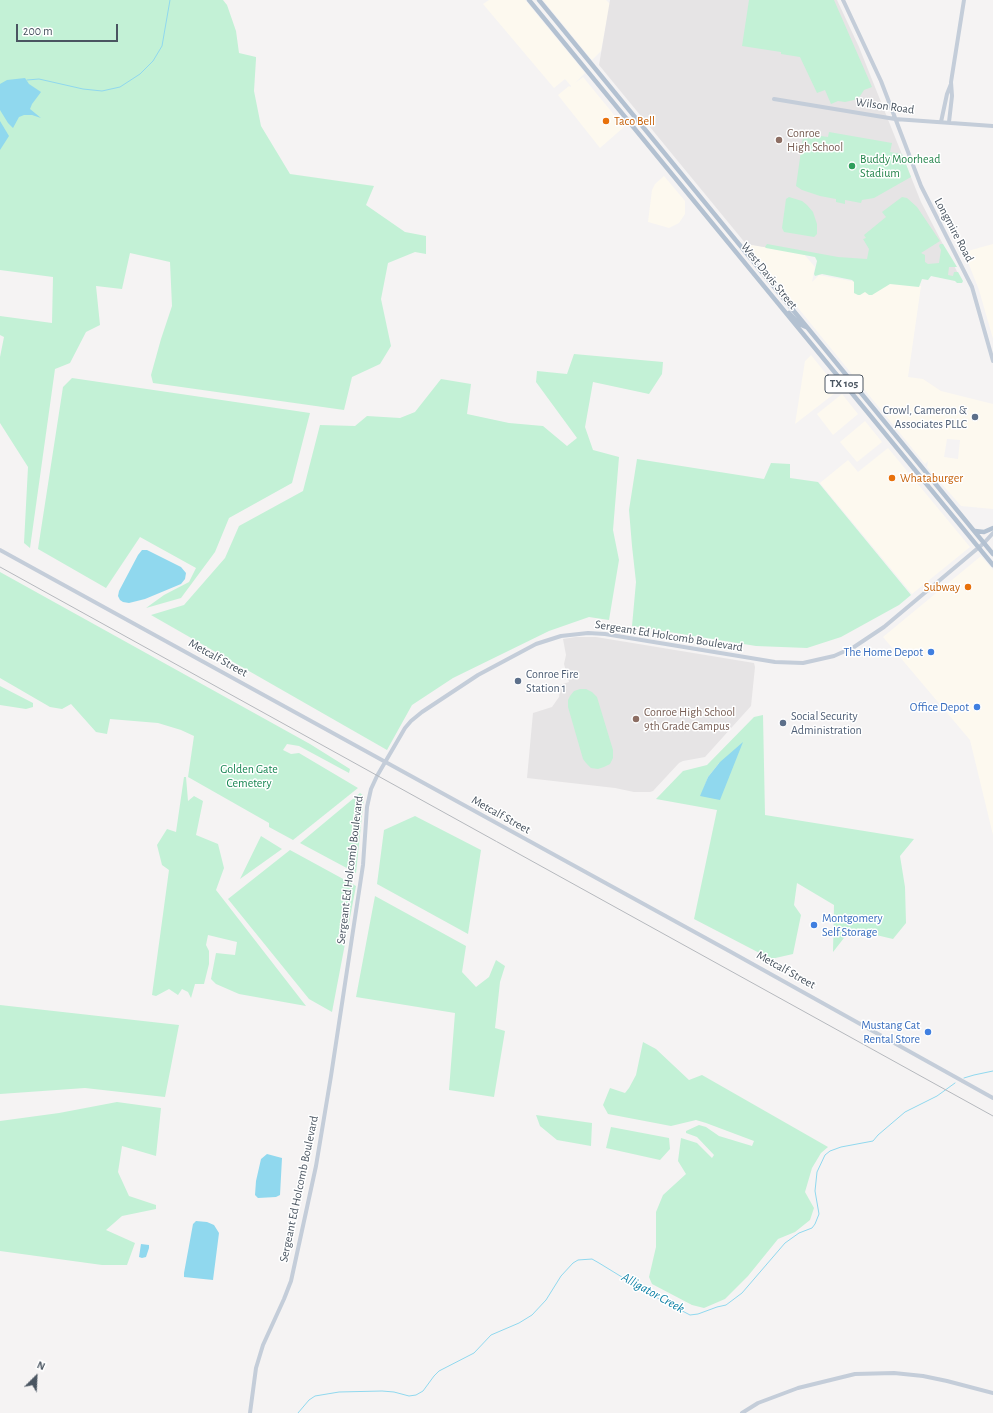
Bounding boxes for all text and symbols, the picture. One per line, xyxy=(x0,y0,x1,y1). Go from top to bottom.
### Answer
scale bar xyxy=(18,16,120,42)
text: 200 m xyxy=(23,25,53,37)
street label: Wilson Road xyxy=(855,95,915,117)
place label: Taco Bell xyxy=(614,114,655,128)
marker: Taco Bell xyxy=(601,116,611,126)
place label: Conroe High School xyxy=(787,126,843,154)
marker: Conroe High School xyxy=(774,135,784,145)
place label: Buddy Moorhead Stadium xyxy=(860,152,940,180)
marker: Buddy Moorhead Stadium xyxy=(847,161,857,171)
street label: Longmire Road xyxy=(931,196,977,264)
street label: West Davis Street xyxy=(738,240,800,312)
road number: TX 105 xyxy=(825,375,863,393)
place label: Crowl, Cameron & Associates PLLC xyxy=(883,403,967,431)
marker: Crowl, Cameron & Associates PLLC xyxy=(970,412,980,422)
place label: Whataburger xyxy=(900,471,963,485)
marker: Whataburger xyxy=(887,473,897,483)
place label: Subway xyxy=(924,580,960,594)
marker: Subway xyxy=(963,582,973,592)
street label: Sergeant Ed Holcomb Boulevard xyxy=(594,617,744,655)
street label: Metcalf Street xyxy=(186,636,250,680)
place label: The Home Depot xyxy=(844,645,923,659)
marker: The Home Depot xyxy=(926,647,936,657)
place label: Conroe Fire Station 1 xyxy=(526,667,579,695)
marker: Conroe Fire Station 1 xyxy=(513,676,523,686)
place label: Office Depot xyxy=(910,700,969,714)
marker: Office Depot xyxy=(972,702,982,712)
place label: Conroe High School 9th Grade Campus xyxy=(644,705,735,733)
place label: Social Security Administration xyxy=(791,709,862,737)
marker: Conroe High School 9th Grade Campus xyxy=(631,714,641,724)
marker: Social Security Administration xyxy=(778,718,788,728)
park label: Golden Gate Cemetery xyxy=(220,762,278,790)
street label: Metcalf Street xyxy=(469,793,533,837)
street label: Sergeant Ed Holcomb Boulevard xyxy=(334,795,366,945)
place label: Montgomery Self Storage xyxy=(822,911,883,939)
marker: Montgomery Self Storage xyxy=(809,920,819,930)
street label: Metcalf Street xyxy=(754,948,818,992)
place label: Mustang Cat Rental Store xyxy=(861,1018,920,1046)
marker: Mustang Cat Rental Store xyxy=(923,1027,933,1037)
street label: Sergeant Ed Holcomb Boulevard xyxy=(276,1114,322,1264)
water label: Alligator Creek xyxy=(619,1269,687,1317)
north arrow xyxy=(16,1357,56,1397)
text: N xyxy=(35,1359,47,1372)

